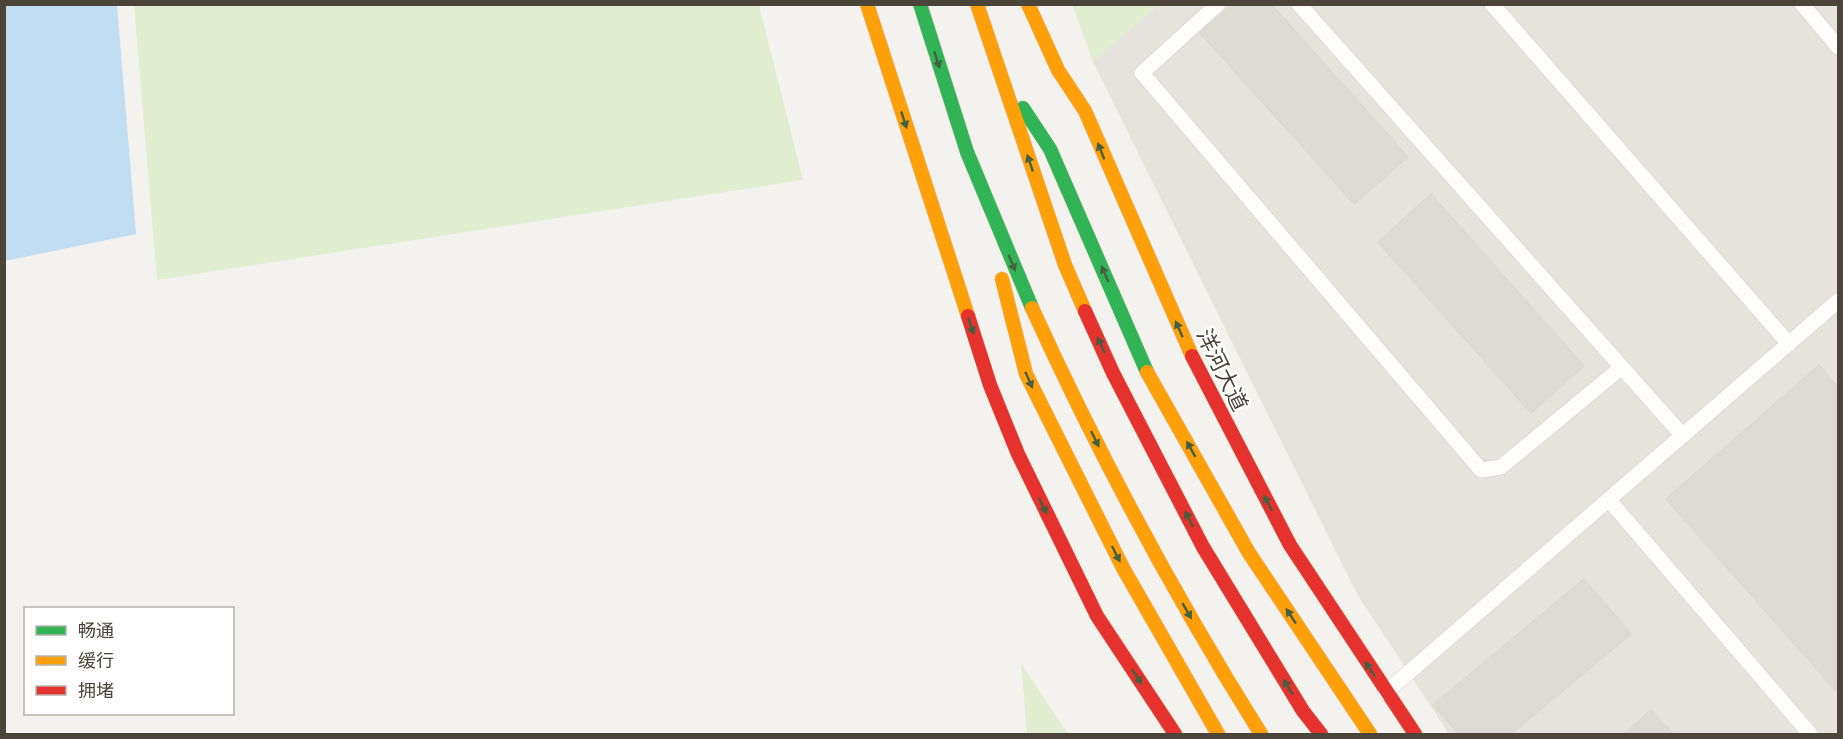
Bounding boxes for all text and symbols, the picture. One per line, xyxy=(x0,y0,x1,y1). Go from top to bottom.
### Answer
one-way arrow xyxy=(933,51,942,69)
one-way arrow xyxy=(900,111,909,129)
one-way arrow xyxy=(1096,142,1105,160)
one-way arrow xyxy=(1024,154,1034,172)
one-way arrow xyxy=(1007,254,1017,272)
one-way arrow xyxy=(1100,264,1110,282)
one-way arrow xyxy=(967,317,976,335)
one-way arrow xyxy=(1175,321,1184,338)
street label: 洋河大道 xyxy=(1191,325,1253,415)
one-way arrow xyxy=(1096,336,1105,353)
one-way arrow xyxy=(1025,371,1034,388)
one-way arrow xyxy=(1090,431,1099,448)
one-way arrow xyxy=(1186,440,1196,457)
one-way arrow xyxy=(1263,494,1273,511)
one-way arrow xyxy=(1039,498,1048,515)
one-way arrow xyxy=(1184,510,1194,527)
one-way arrow xyxy=(1112,546,1121,563)
one-way arrow xyxy=(1181,603,1192,619)
legend xyxy=(24,607,234,715)
one-way arrow xyxy=(1286,608,1297,624)
text: 畅通 xyxy=(78,620,114,642)
text: 缓行 xyxy=(78,650,114,672)
one-way arrow xyxy=(1365,661,1376,677)
one-way arrow xyxy=(1131,669,1142,685)
one-way arrow xyxy=(1282,679,1293,695)
text: 拥堵 xyxy=(78,680,114,702)

